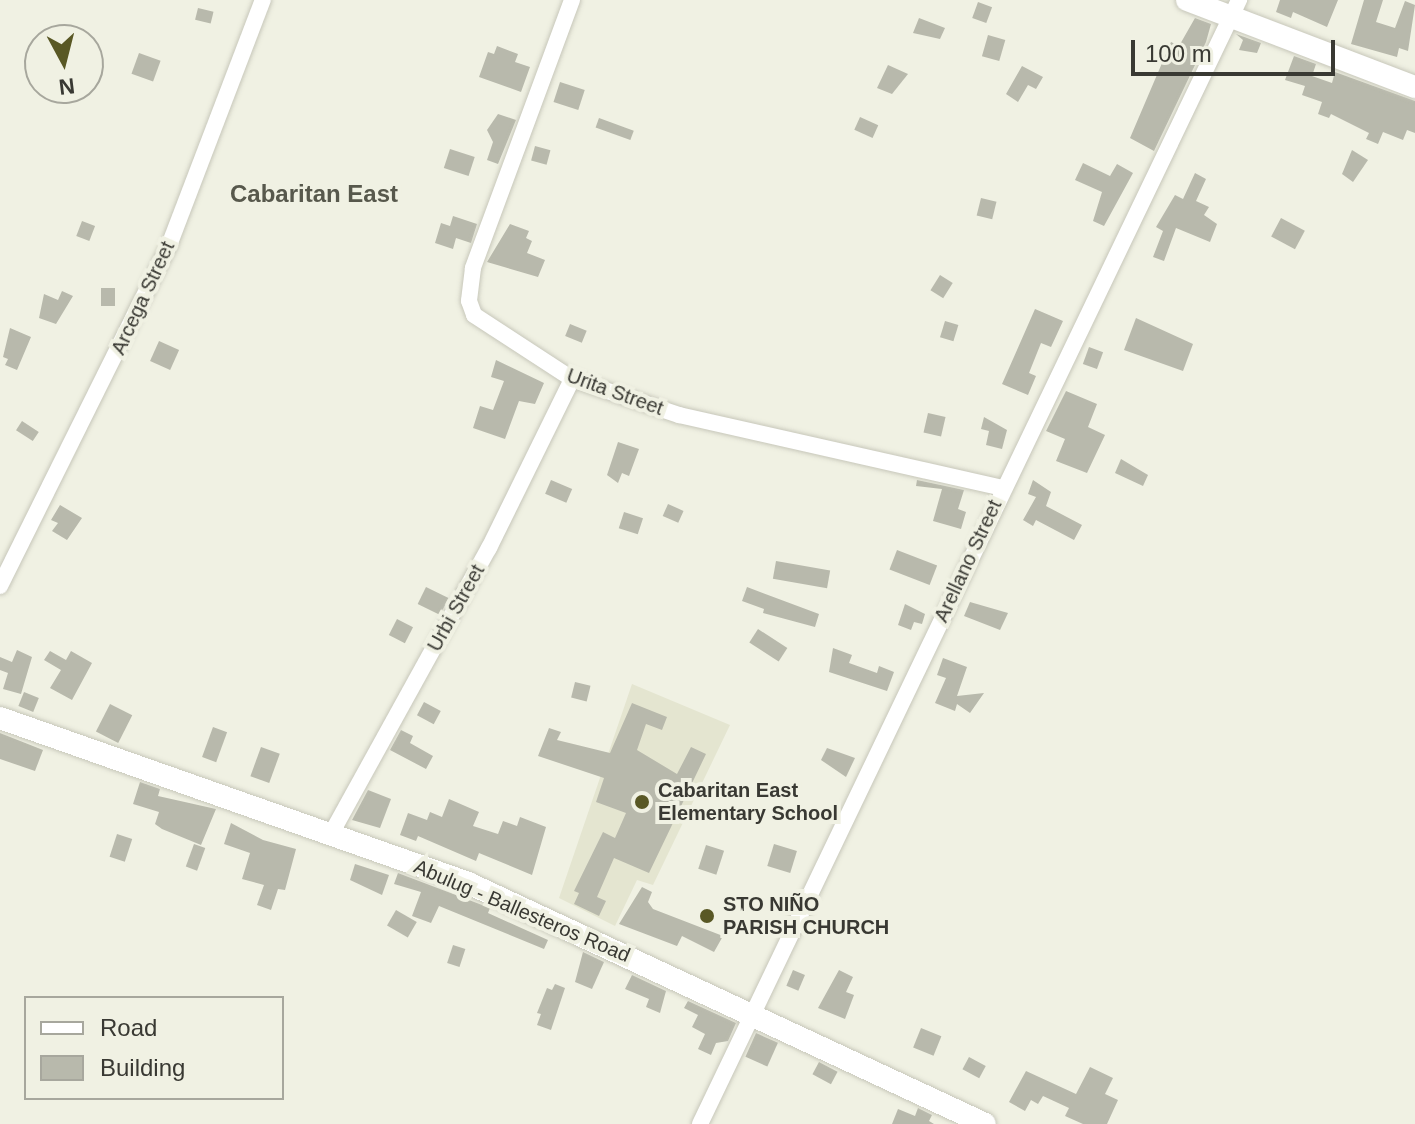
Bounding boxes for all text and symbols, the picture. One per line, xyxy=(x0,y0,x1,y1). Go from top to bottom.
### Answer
north arrow xyxy=(24,24,104,104)
scale bar xyxy=(1135,24,1339,74)
text: 100 m xyxy=(1145,40,1212,67)
text: N xyxy=(57,73,76,100)
district label: Cabaritan East xyxy=(230,180,398,208)
street label: Arcega Street xyxy=(106,238,180,358)
street label: Urita Street xyxy=(563,363,667,421)
street label: Arellano Street xyxy=(929,496,1007,626)
street label: Urbi Street xyxy=(422,560,490,656)
place label: Cabaritan East Elementary School xyxy=(658,778,838,825)
marker: Cabaritan East Elementary School xyxy=(633,793,651,811)
street label: Abulug - Ballesteros Road xyxy=(410,855,634,967)
place label: STO NIÑO PARISH CHURCH xyxy=(723,892,889,939)
marker: STO NIÑO PARISH CHURCH xyxy=(698,907,716,925)
legend xyxy=(24,996,284,1100)
text: Road xyxy=(100,1014,157,1041)
text: Building xyxy=(100,1054,185,1081)

